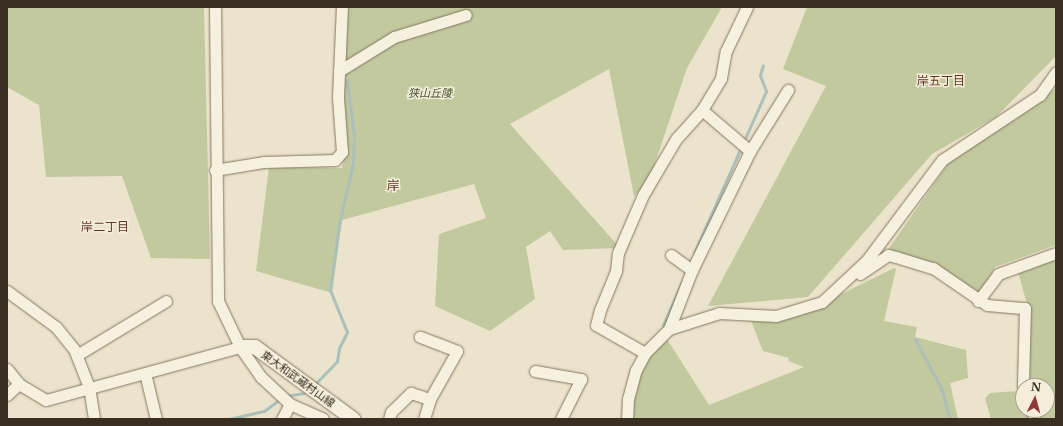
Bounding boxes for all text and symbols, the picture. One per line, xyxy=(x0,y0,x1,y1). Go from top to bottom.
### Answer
district label: 岸五丁目 xyxy=(917,74,965,88)
park label: 狭山丘陵 xyxy=(408,86,452,100)
district label: 岸 xyxy=(387,178,399,194)
district label: 岸二丁目 xyxy=(81,220,129,234)
street label: 東大和武蔵村山線 xyxy=(259,348,337,410)
north arrow xyxy=(1015,378,1055,418)
text: N xyxy=(1030,380,1042,395)

